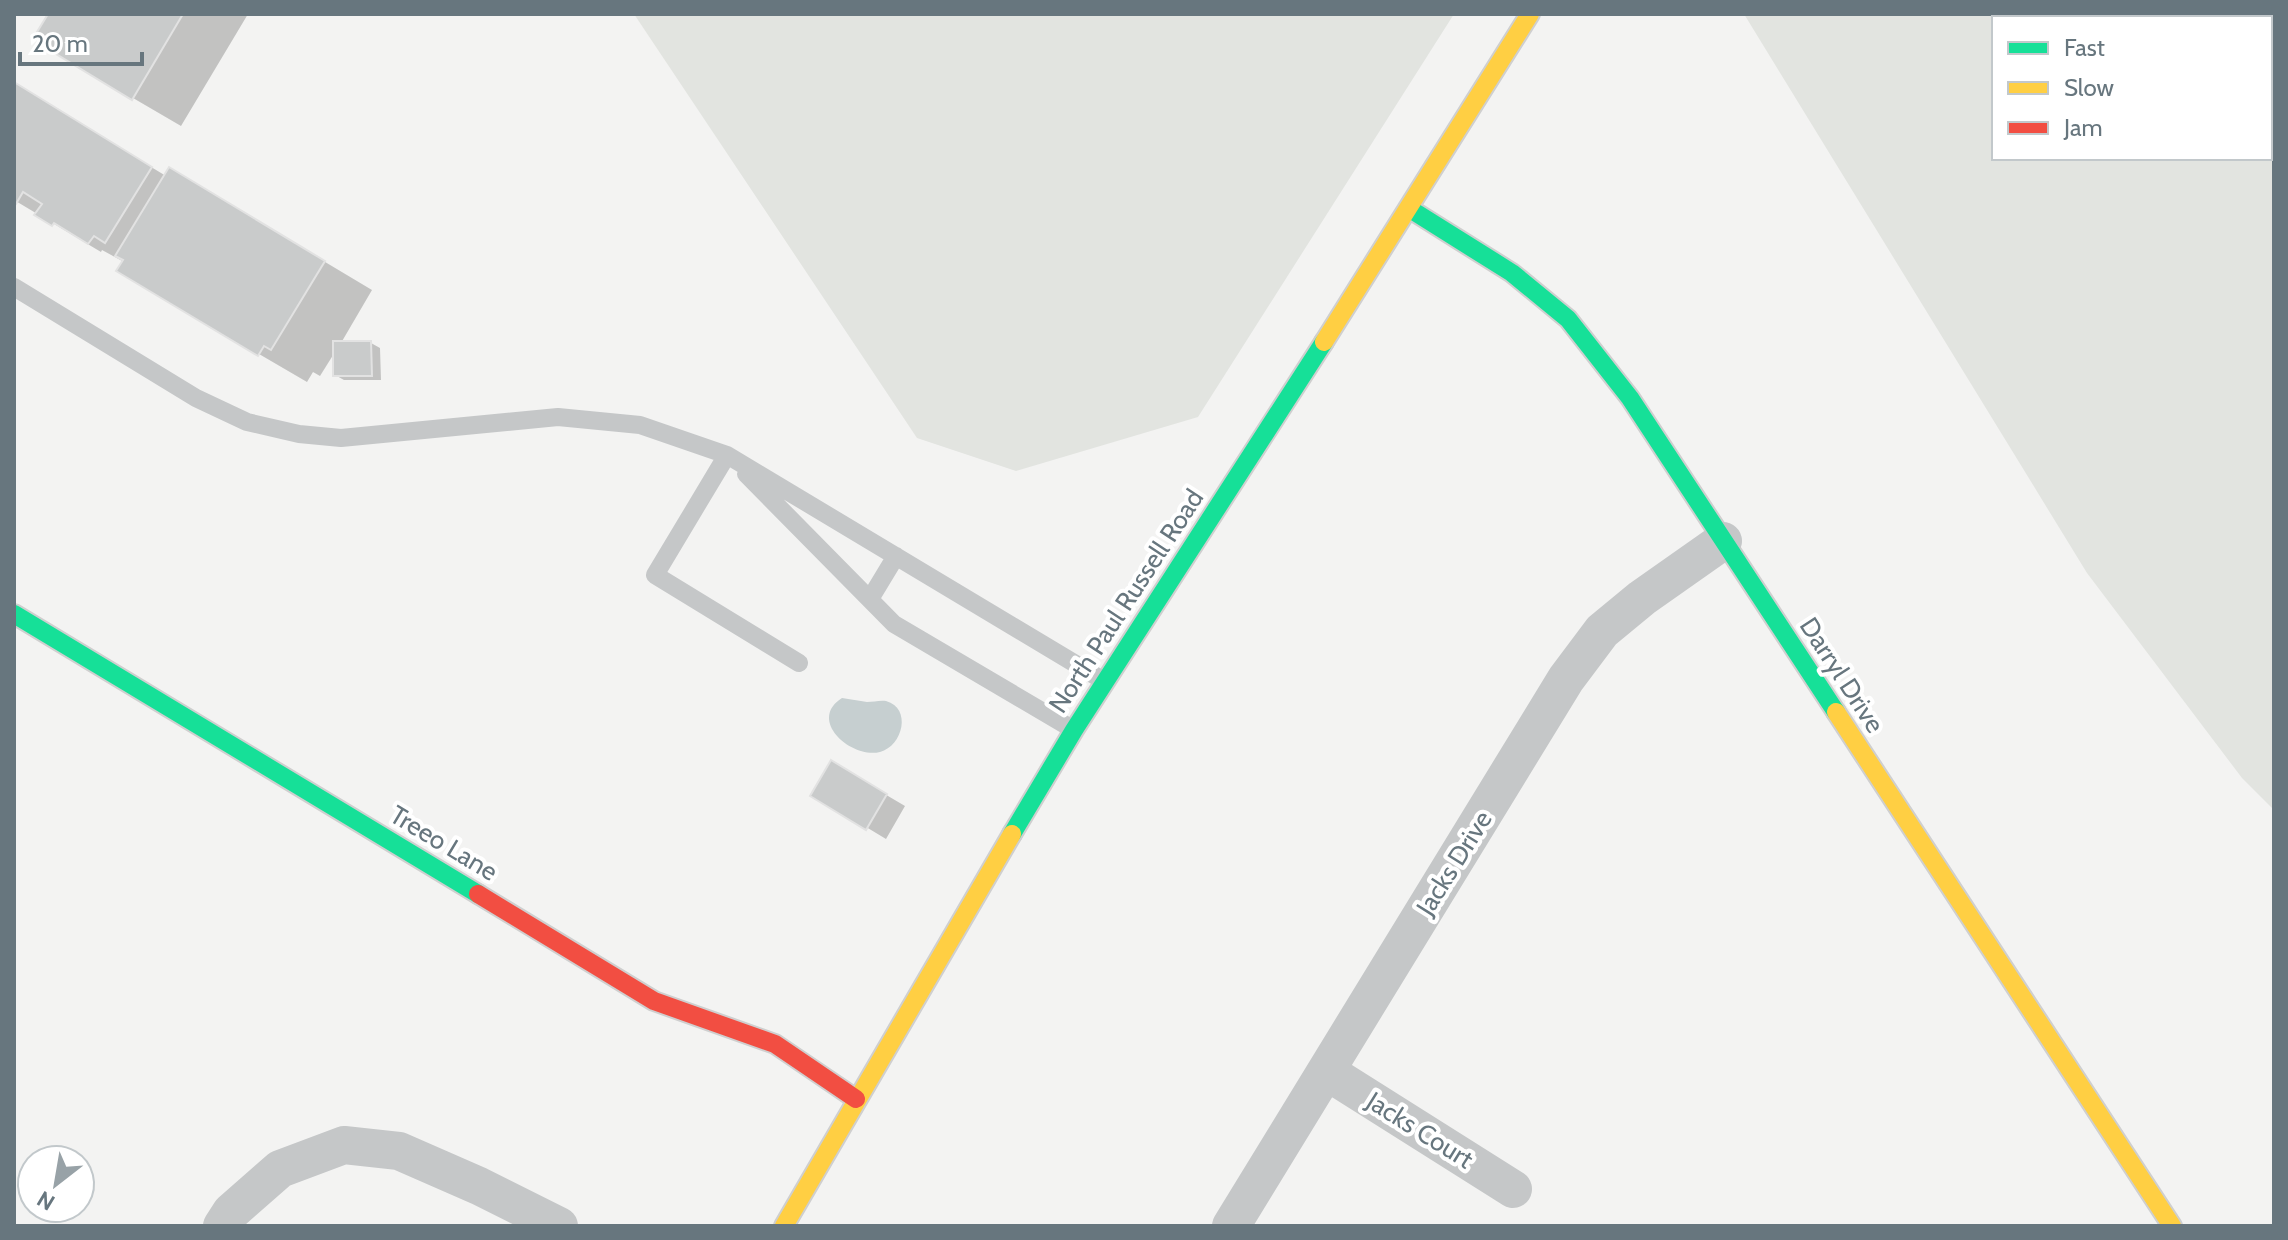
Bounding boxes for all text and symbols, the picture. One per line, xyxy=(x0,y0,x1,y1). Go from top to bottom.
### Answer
scale bar xyxy=(20,16,142,66)
legend xyxy=(1992,16,2272,160)
text: 20 m xyxy=(32,29,88,58)
text: Fast xyxy=(2064,33,2105,62)
text: Slow xyxy=(2064,73,2114,102)
text: Jam xyxy=(2063,113,2102,142)
street label: North Paul Russell Road xyxy=(1042,483,1210,719)
street label: Darryl Drive xyxy=(1793,611,1891,739)
street label: Treeo Lane xyxy=(385,798,503,888)
street label: Jacks Drive xyxy=(1409,805,1499,922)
street label: Jacks Court xyxy=(1360,1084,1479,1175)
north arrow xyxy=(16,1144,96,1224)
text: N xyxy=(32,1185,60,1216)

